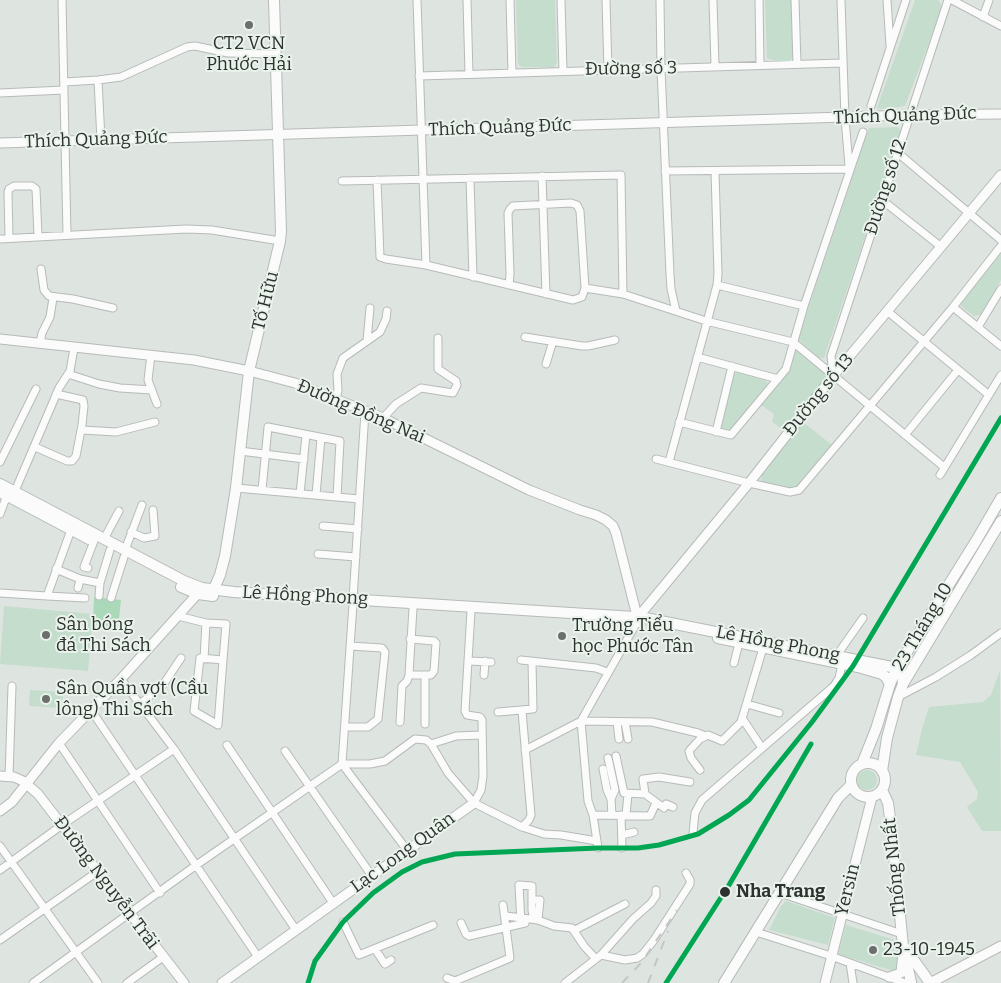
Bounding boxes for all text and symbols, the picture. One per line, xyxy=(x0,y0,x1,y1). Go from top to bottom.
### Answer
marker: CT2 VCN Phước Hải xyxy=(243,19,255,31)
place label: CT2 VCN Phước Hải xyxy=(206,33,292,76)
street label: Đường số 3 xyxy=(585,57,677,81)
street label: Thích Quảng Đức xyxy=(833,103,977,129)
street label: Thích Quảng Đức xyxy=(428,115,572,141)
street label: Thích Quảng Đức xyxy=(24,127,168,153)
street label: Đường số 12 xyxy=(860,136,912,238)
street label: Tố Hữu xyxy=(248,269,284,333)
street label: Đường số 13 xyxy=(779,349,859,441)
street label: Đường Đồng Nai xyxy=(294,375,428,449)
street label: 23 Tháng 10 xyxy=(888,579,958,675)
street label: Lê Hồng Phong xyxy=(241,582,369,610)
place label: Sân bóng đá Thi Sách xyxy=(56,614,151,656)
place label: Trường Tiểu học Phước Tân xyxy=(572,615,693,658)
street label: Lê Hồng Phong xyxy=(714,621,842,667)
marker: Sân bóng đá Thi Sách xyxy=(40,629,52,641)
marker: Trường Tiểu học Phước Tân xyxy=(556,630,568,642)
place label: Sân Quần vợt (Cầu lông) Thi Sách xyxy=(56,678,208,721)
marker: Sân Quần vợt (Cầu lông) Thi Sách xyxy=(40,693,52,705)
street label: Lạc Long Quân xyxy=(347,808,459,898)
street label: Đường Nguyễn Trãi xyxy=(49,812,163,954)
street label: Thống Nhất xyxy=(879,817,911,917)
street label: Yersin xyxy=(831,862,865,918)
place label: Nha Trang xyxy=(736,881,825,903)
marker: Nha Trang xyxy=(718,885,732,899)
place label: 23-10-1945 xyxy=(883,939,975,961)
marker: 23-10-1945 xyxy=(867,944,879,956)

